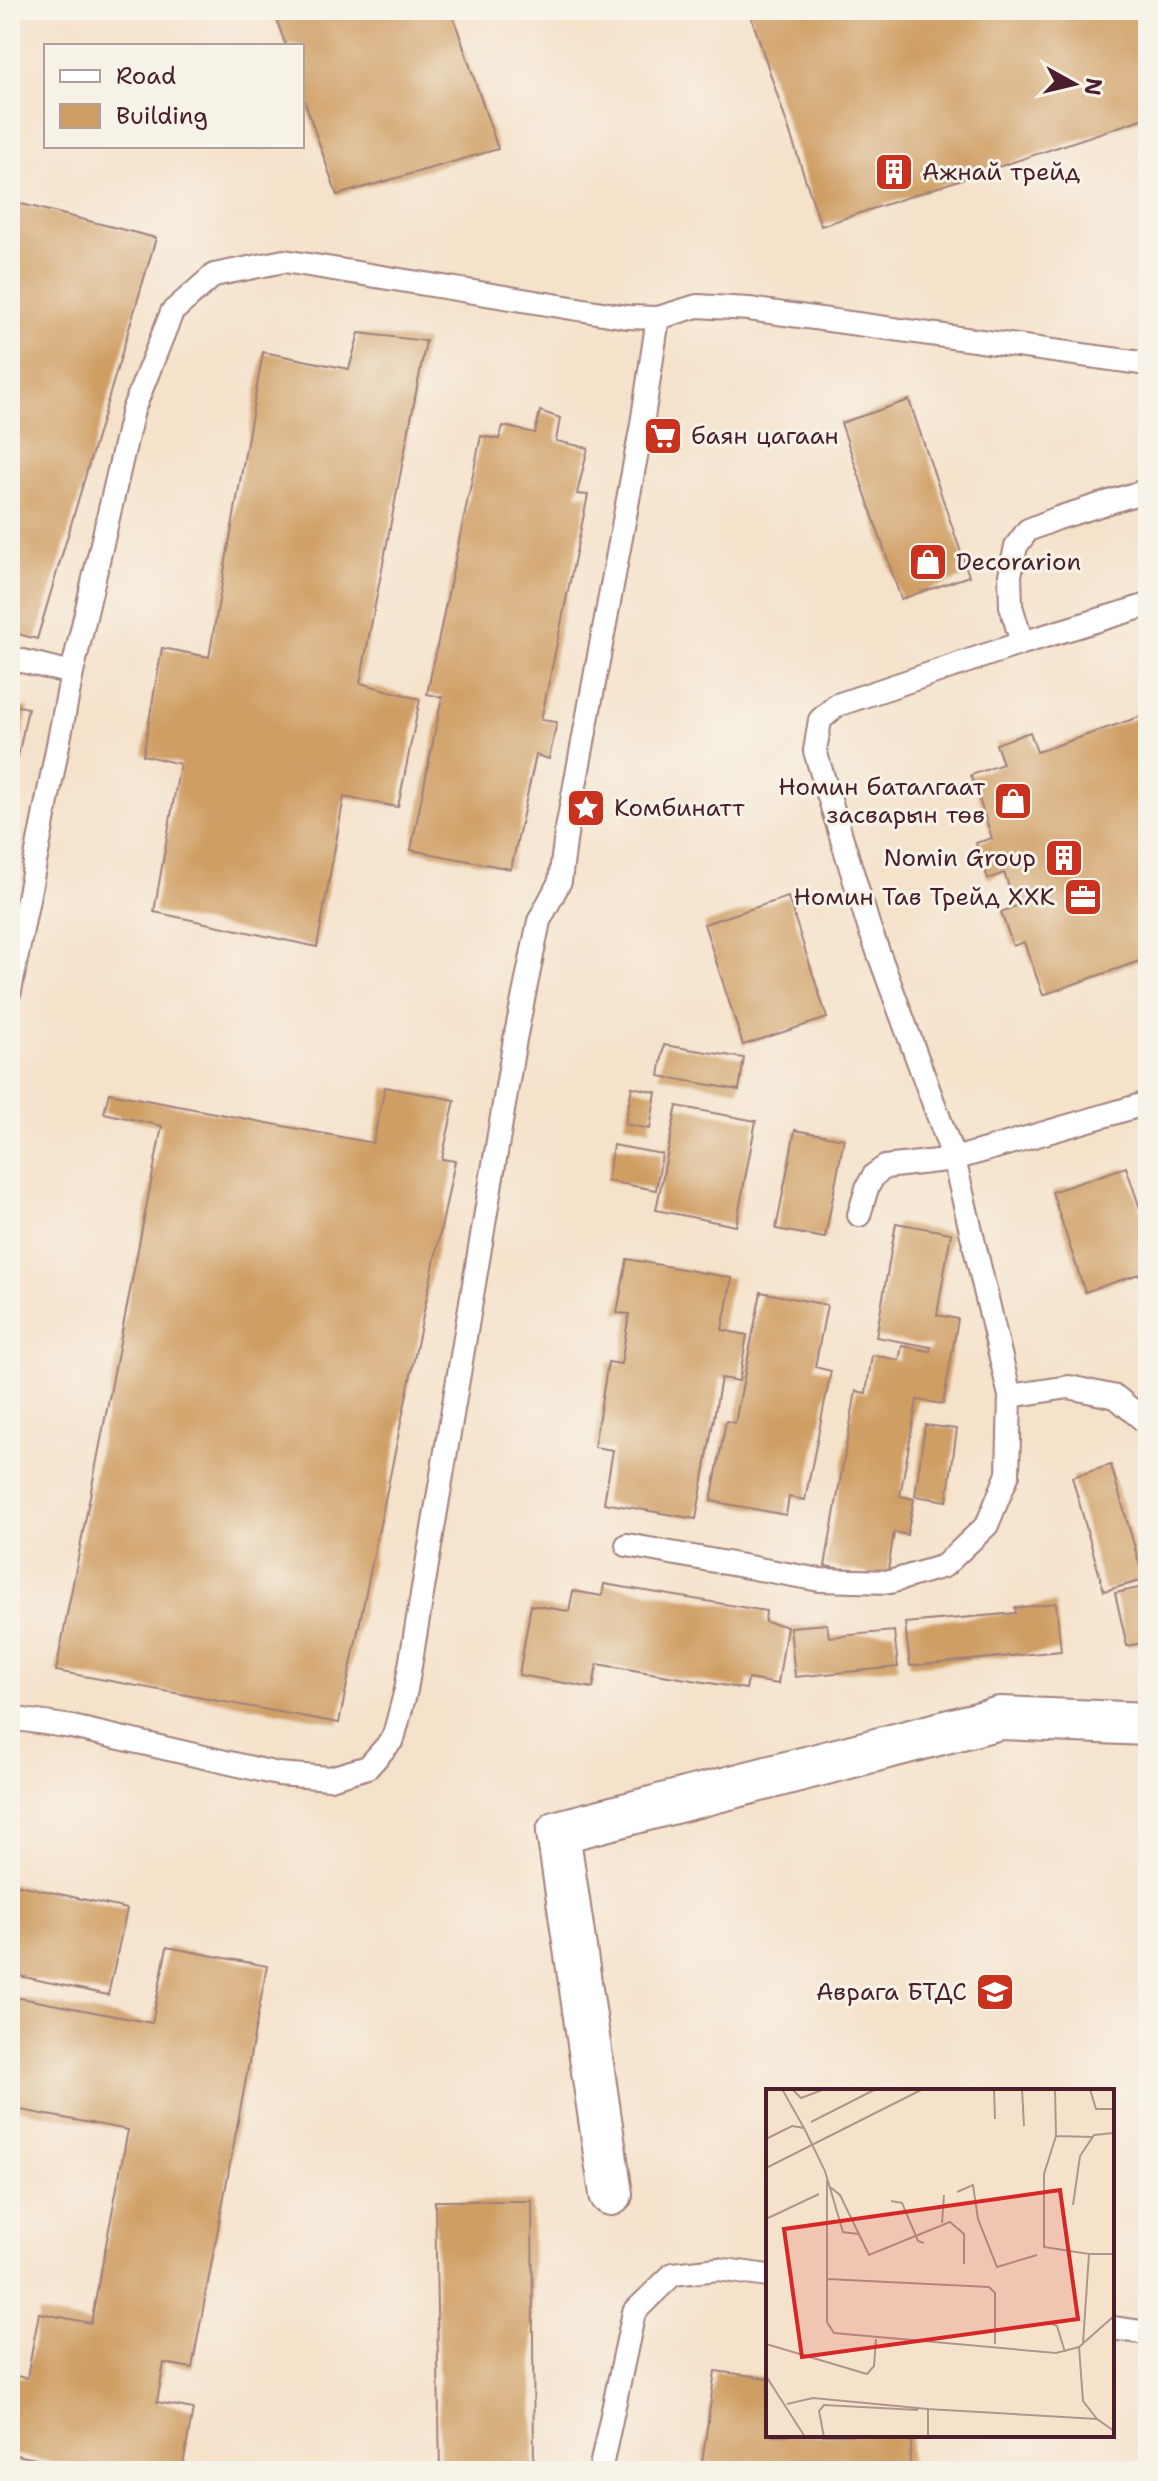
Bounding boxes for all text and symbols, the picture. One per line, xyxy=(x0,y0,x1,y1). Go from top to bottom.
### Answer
legend xyxy=(44,44,304,148)
north arrow xyxy=(1034,44,1114,124)
text: Road xyxy=(116,60,176,92)
text: N xyxy=(1078,76,1109,97)
text: Building xyxy=(116,100,208,132)
building icon: Ажнай трейд xyxy=(873,151,915,193)
place label: Ажнай трейд xyxy=(922,156,1080,188)
supermarket icon: баян цагаан xyxy=(642,415,684,457)
place label: баян цагаан xyxy=(691,420,839,452)
shop icon: Decorarion xyxy=(907,541,949,583)
place label: Decorarion xyxy=(956,546,1081,578)
place label: Номин баталгаат засварын төв xyxy=(778,771,986,831)
shop icon: Номин баталгаат засварын төв xyxy=(992,780,1034,822)
place icon: Комбинатт xyxy=(565,787,607,829)
place label: Комбинатт xyxy=(614,792,745,824)
building icon: Nomin Group xyxy=(1043,837,1085,879)
place label: Nomin Group xyxy=(884,842,1036,874)
office icon: Номин Тав Трейд ХХК xyxy=(1062,876,1104,918)
place label: Номин Тав Трейд ХХК xyxy=(793,881,1055,913)
school or university icon: Аврага БТДС xyxy=(974,1971,1016,2013)
place label: Аврага БТДС xyxy=(816,1976,967,2008)
inset map xyxy=(766,2089,1114,2437)

